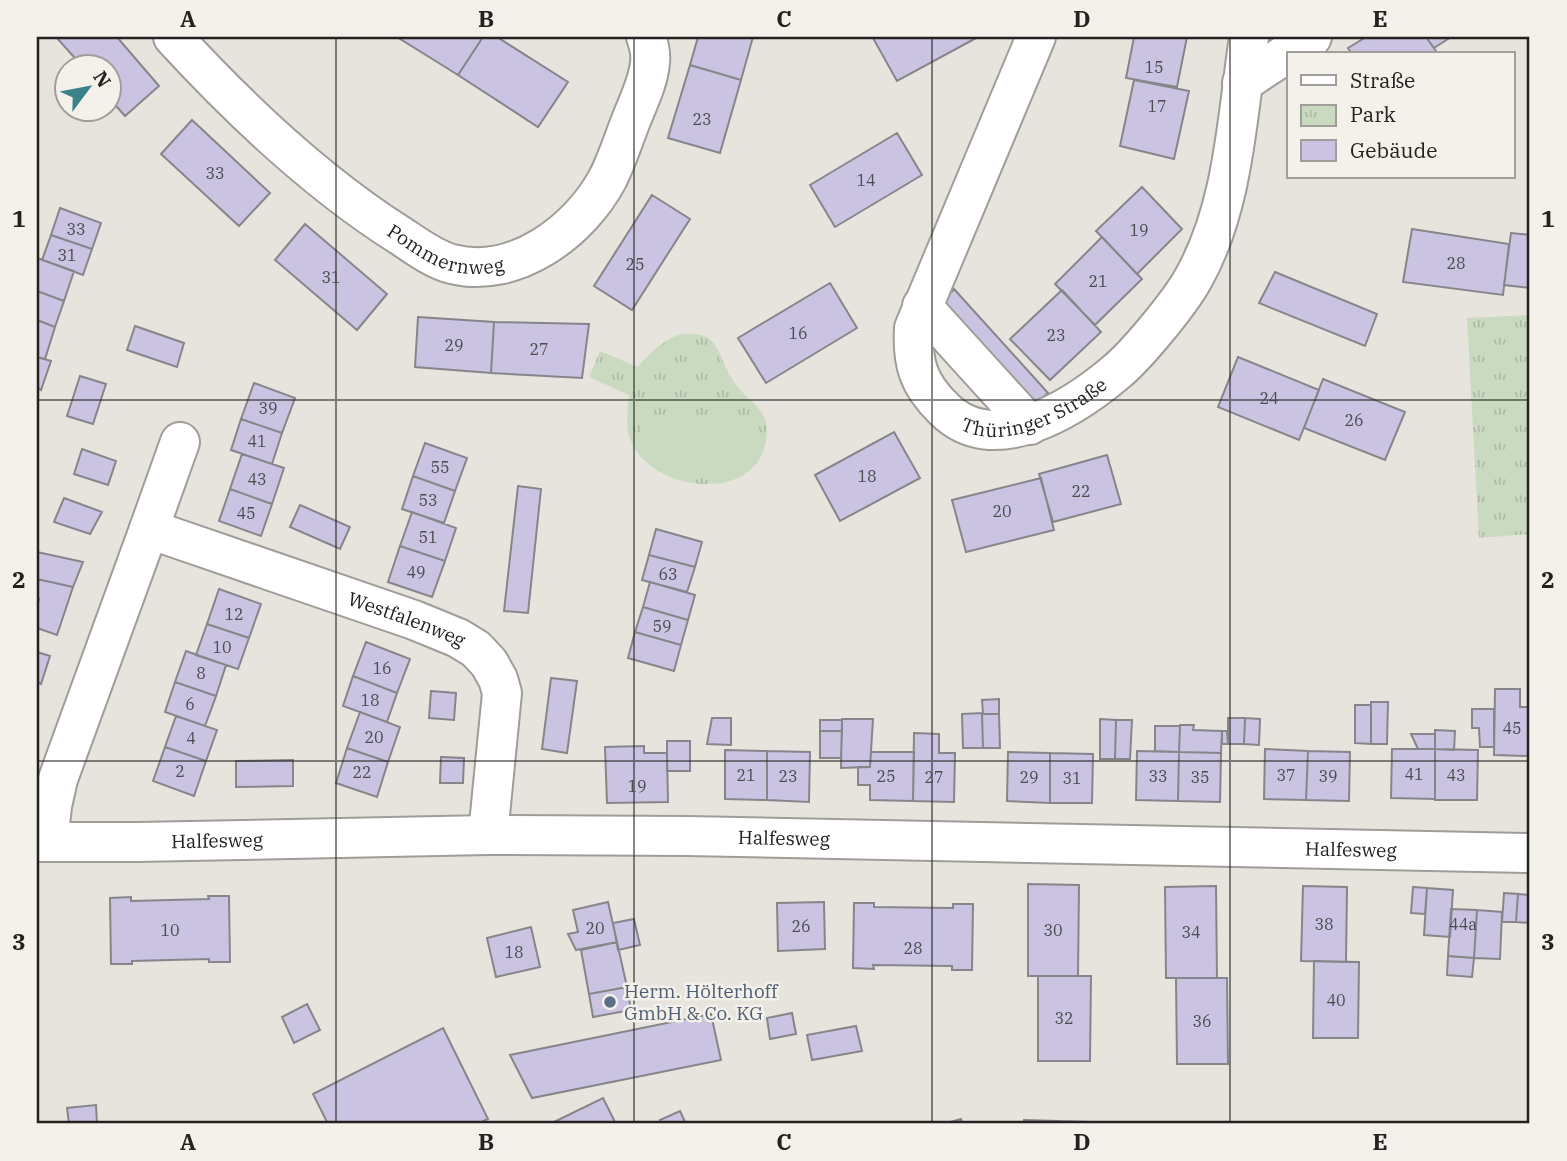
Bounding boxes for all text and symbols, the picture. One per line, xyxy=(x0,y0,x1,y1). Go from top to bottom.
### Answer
text: A xyxy=(180,3,196,33)
text: B xyxy=(478,3,494,33)
text: C xyxy=(776,3,792,33)
text: D xyxy=(1073,3,1091,33)
text: E xyxy=(1372,3,1388,33)
north arrow xyxy=(52,52,122,122)
legend xyxy=(1287,52,1514,178)
house number: 15 xyxy=(1144,57,1164,77)
text: N xyxy=(88,66,117,92)
text: Straße xyxy=(1350,66,1415,94)
house number: 17 xyxy=(1147,96,1167,116)
text: Park xyxy=(1350,100,1397,128)
house number: 23 xyxy=(692,109,712,129)
text: Gebäude xyxy=(1350,136,1438,164)
house number: 33 xyxy=(205,163,225,183)
house number: 14 xyxy=(856,170,876,190)
text: 1 xyxy=(12,203,26,233)
text: 1 xyxy=(1541,203,1555,233)
house number: 33 xyxy=(66,219,86,239)
street label: Pommernweg xyxy=(383,219,507,279)
house number: 19 xyxy=(1129,220,1149,240)
house number: 31 xyxy=(57,245,77,265)
house number: 28 xyxy=(1446,253,1466,273)
house number: 25 xyxy=(625,254,645,274)
house number: 31 xyxy=(321,267,341,287)
house number: 21 xyxy=(1088,271,1108,291)
house number: 16 xyxy=(788,323,808,343)
house number: 23 xyxy=(1046,325,1066,345)
house number: 29 xyxy=(444,335,464,355)
house number: 27 xyxy=(529,339,549,359)
street label: Thüringer Straße xyxy=(958,372,1111,442)
house number: 24 xyxy=(1259,388,1279,408)
house number: 39 xyxy=(258,398,278,418)
house number: 26 xyxy=(1344,410,1364,430)
house number: 41 xyxy=(247,431,267,451)
house number: 55 xyxy=(430,457,450,477)
house number: 18 xyxy=(857,466,877,486)
house number: 43 xyxy=(247,469,267,489)
house number: 22 xyxy=(1071,481,1091,501)
house number: 53 xyxy=(418,490,438,510)
house number: 20 xyxy=(992,501,1012,521)
house number: 45 xyxy=(236,503,256,523)
house number: 51 xyxy=(418,527,438,547)
house number: 49 xyxy=(406,562,426,582)
text: 2 xyxy=(12,564,26,594)
house number: 63 xyxy=(658,564,678,584)
text: 2 xyxy=(1541,564,1555,594)
street label: Westfalenweg xyxy=(345,586,471,652)
house number: 12 xyxy=(224,604,244,624)
house number: 59 xyxy=(652,616,672,636)
house number: 10 xyxy=(212,637,232,657)
house number: 16 xyxy=(372,658,392,678)
house number: 8 xyxy=(196,663,206,683)
house number: 18 xyxy=(360,690,380,710)
house number: 6 xyxy=(185,694,195,714)
house number: 45 xyxy=(1502,718,1522,738)
house number: 20 xyxy=(364,727,384,747)
house number: 4 xyxy=(186,728,196,748)
house number: 2 xyxy=(175,761,185,781)
house number: 22 xyxy=(352,762,372,782)
house number: 41 xyxy=(1404,764,1424,784)
house number: 21 xyxy=(736,765,756,785)
house number: 37 xyxy=(1276,765,1296,785)
house number: 43 xyxy=(1446,765,1466,785)
house number: 23 xyxy=(778,766,798,786)
house number: 25 xyxy=(876,766,896,786)
house number: 33 xyxy=(1148,766,1168,786)
house number: 39 xyxy=(1318,766,1338,786)
house number: 27 xyxy=(924,767,944,787)
house number: 29 xyxy=(1019,767,1039,787)
house number: 35 xyxy=(1190,767,1210,787)
house number: 31 xyxy=(1062,768,1082,788)
house number: 19 xyxy=(627,776,647,796)
street label: Halfesweg xyxy=(738,825,831,851)
street label: Halfesweg xyxy=(171,827,264,853)
street label: Halfesweg xyxy=(1305,836,1398,862)
house number: 38 xyxy=(1314,914,1334,934)
house number: 44a xyxy=(1449,914,1477,934)
house number: 26 xyxy=(791,916,811,936)
house number: 20 xyxy=(585,918,605,938)
house number: 10 xyxy=(160,920,180,940)
house number: 30 xyxy=(1043,920,1063,940)
house number: 34 xyxy=(1181,922,1201,942)
text: 3 xyxy=(12,926,26,956)
text: 3 xyxy=(1541,926,1555,956)
house number: 28 xyxy=(903,938,923,958)
house number: 18 xyxy=(504,942,524,962)
place label: Herm. Hölterhoff GmbH & Co. KG xyxy=(624,979,779,1025)
house number: 40 xyxy=(1326,990,1346,1010)
marker: Herm. Hölterhoff GmbH & Co. KG xyxy=(602,994,618,1010)
house number: 32 xyxy=(1054,1008,1074,1028)
house number: 36 xyxy=(1192,1011,1212,1031)
text: A xyxy=(180,1126,196,1156)
text: B xyxy=(478,1126,494,1156)
text: C xyxy=(776,1126,792,1156)
text: D xyxy=(1073,1126,1091,1156)
text: E xyxy=(1372,1126,1388,1156)

